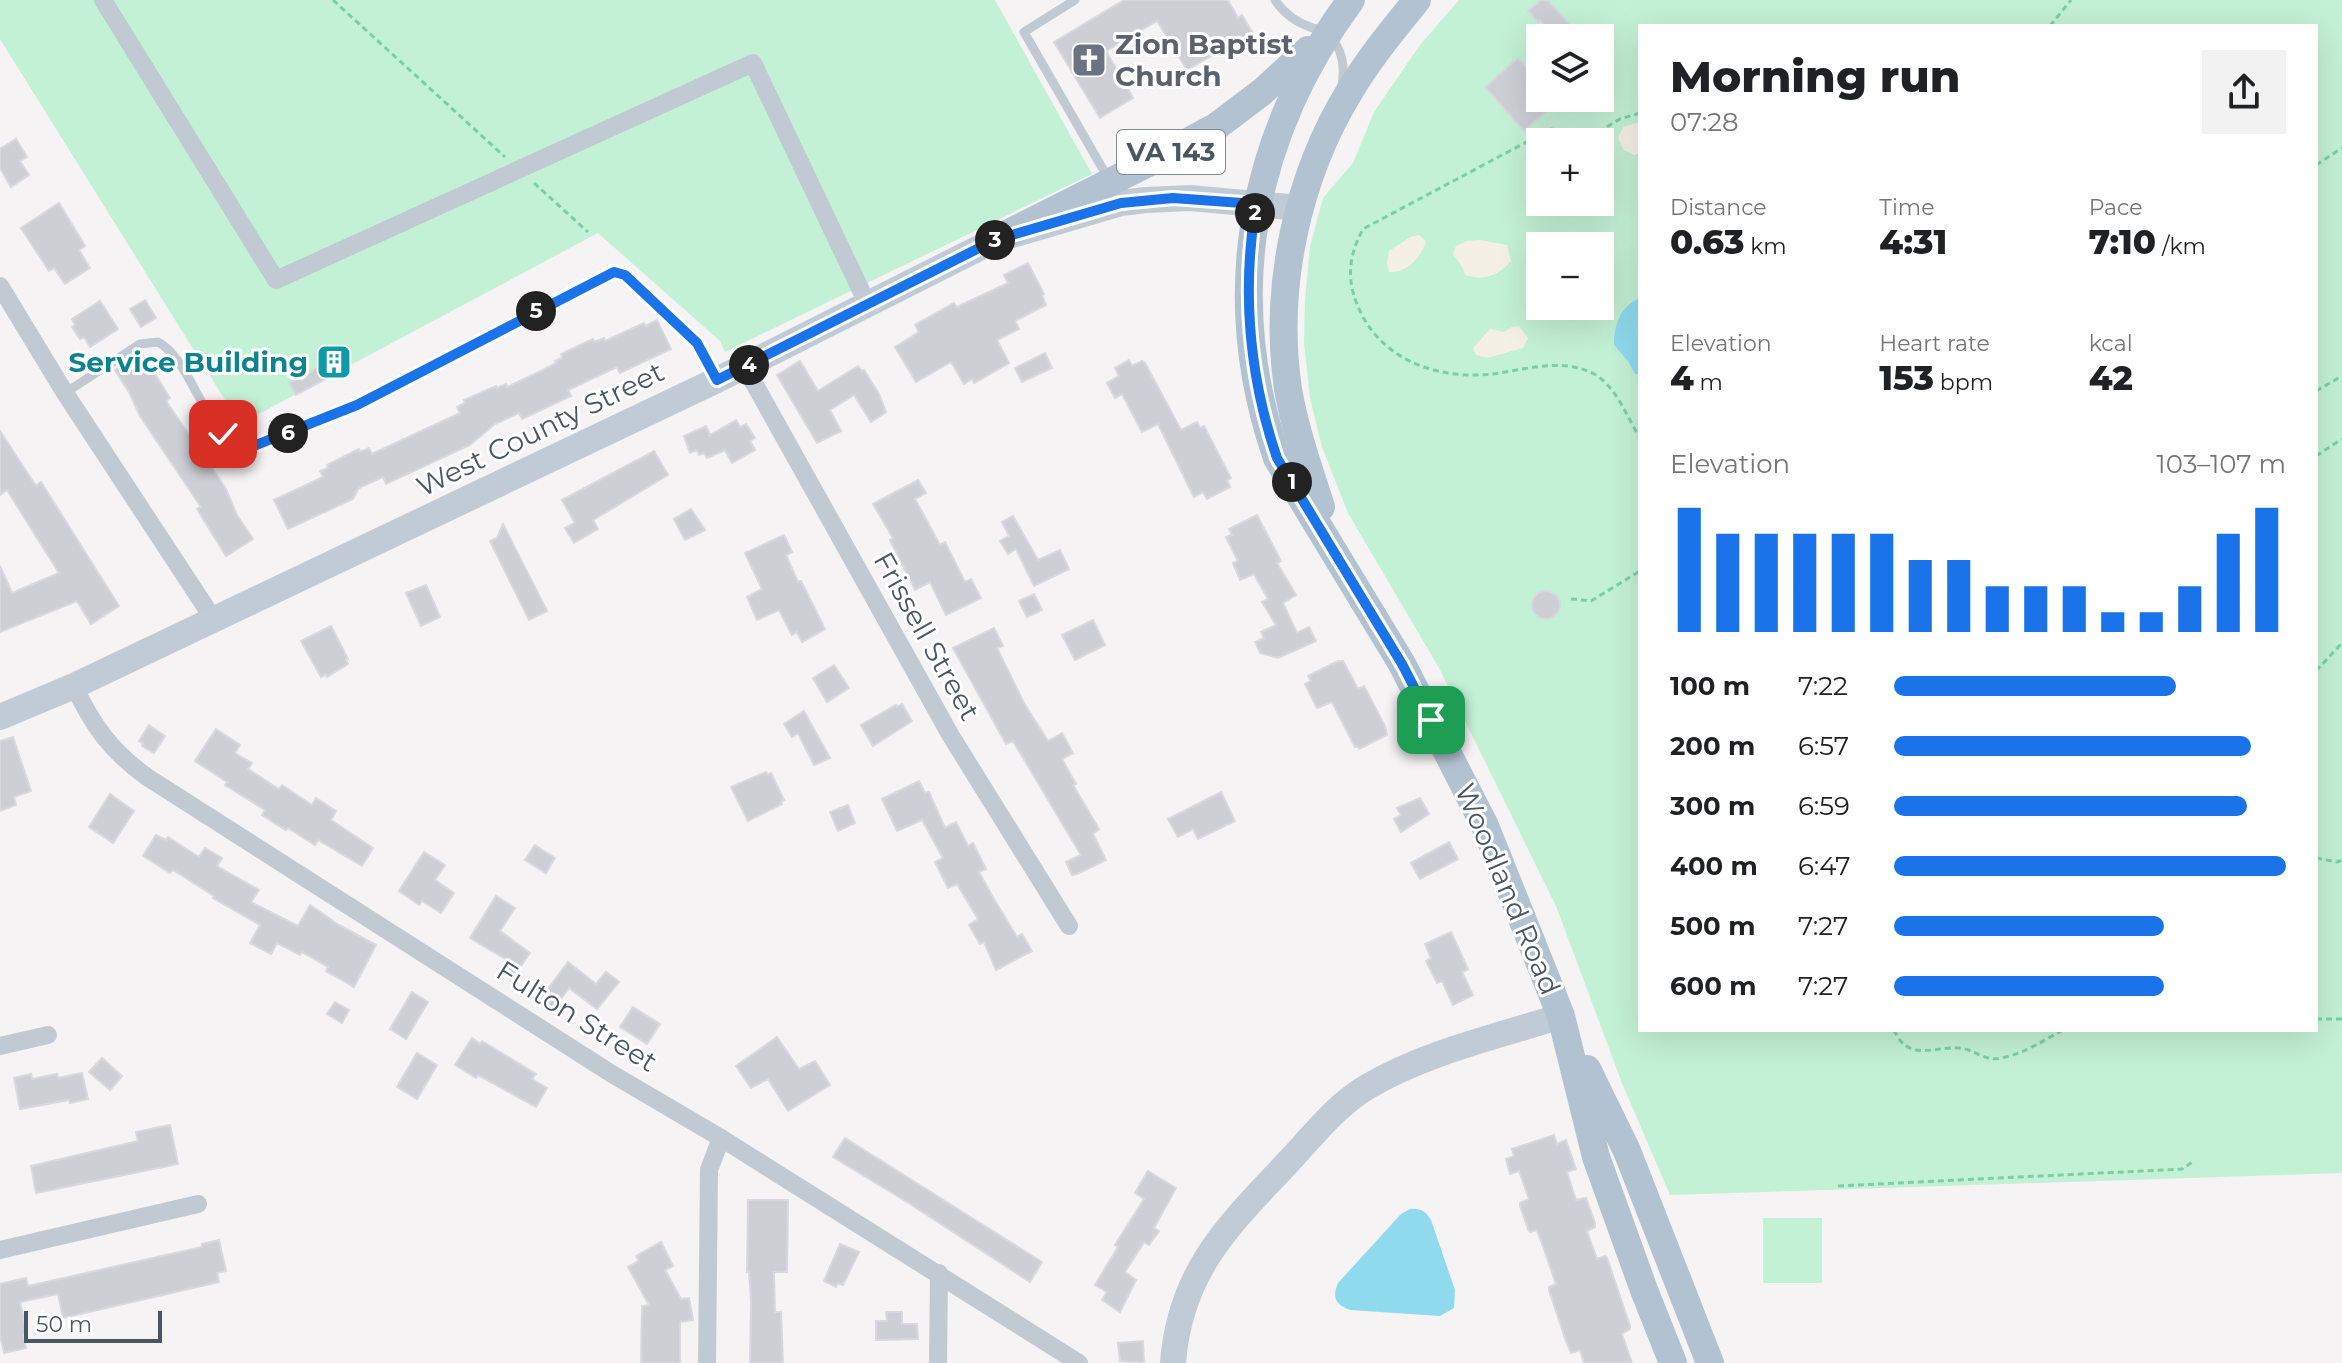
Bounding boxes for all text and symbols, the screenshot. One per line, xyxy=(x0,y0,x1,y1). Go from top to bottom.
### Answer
map controls xyxy=(1526,24,1614,320)
button: layers xyxy=(1526,24,1614,112)
place label: Zion Baptist Church xyxy=(1115,27,1294,93)
church icon: Zion Baptist Church xyxy=(1070,41,1108,79)
text: Morning run xyxy=(1670,49,1960,103)
button: share xyxy=(2202,50,2286,134)
text: 07:28 xyxy=(1670,106,1739,138)
button: + xyxy=(1526,128,1614,216)
road number: VA 143 xyxy=(1117,130,1225,174)
pin: 2 xyxy=(1235,193,1275,233)
text: Distance xyxy=(1670,194,1767,221)
text: Time xyxy=(1879,194,1935,221)
text: Pace xyxy=(2089,194,2143,221)
text: 2 xyxy=(1249,199,1261,226)
pin: 3 xyxy=(975,220,1015,260)
text: 0.63 xyxy=(1670,221,1745,263)
text: 4:31 xyxy=(1879,221,1947,263)
text: 7:10 xyxy=(2089,221,2156,263)
text: 3 xyxy=(988,226,1002,253)
button: − xyxy=(1526,232,1614,320)
text: km xyxy=(1745,233,1787,260)
text: /km xyxy=(2156,233,2206,260)
pin: 5 xyxy=(516,291,556,331)
text: 5 xyxy=(529,297,543,324)
text: Elevation xyxy=(1670,330,1772,357)
text: Heart rate xyxy=(1879,330,1990,357)
text: kcal xyxy=(2089,330,2133,357)
building icon: Service Building xyxy=(315,343,353,381)
place label: Service Building xyxy=(68,345,308,379)
pin: 4 xyxy=(729,345,769,385)
text: 4 xyxy=(741,351,757,378)
street label: West County Street xyxy=(411,354,669,504)
text: 4 xyxy=(1670,357,1694,399)
text: 153 xyxy=(1879,357,1934,399)
text: 42 xyxy=(2089,357,2133,399)
text: m xyxy=(1694,369,1723,396)
text: bpm xyxy=(1934,369,1993,396)
pin xyxy=(189,400,257,468)
icon: check xyxy=(201,412,245,456)
pin: 6 xyxy=(268,413,308,453)
text: 6 xyxy=(281,419,295,446)
text: Elevation xyxy=(1670,448,1790,480)
text: 103–107 m xyxy=(2156,448,2286,480)
pin: 1 xyxy=(1272,462,1312,502)
text: 1 xyxy=(1288,468,1296,495)
street label: Frissell Street xyxy=(867,546,987,726)
text: 100 m xyxy=(1670,670,1750,702)
text: 7:22 xyxy=(1798,670,1848,702)
pin xyxy=(1397,686,1465,754)
icon: arrive xyxy=(1409,698,1453,742)
text: 200 m xyxy=(1670,730,1755,762)
text: 6:57 xyxy=(1798,730,1849,762)
street label: Woodland Road xyxy=(1448,778,1568,1000)
text: 300 m xyxy=(1670,790,1755,822)
text: 6:59 xyxy=(1798,790,1850,822)
text: 400 m xyxy=(1670,850,1758,882)
text: 6:47 xyxy=(1798,850,1851,882)
text: 500 m xyxy=(1670,910,1755,942)
text: 7:27 xyxy=(1798,910,1848,942)
street label: Fulton Street xyxy=(491,953,663,1079)
text: 600 m xyxy=(1670,970,1757,1002)
text: 7:27 xyxy=(1798,970,1848,1002)
scale bar xyxy=(24,1307,162,1343)
text: 50 m xyxy=(36,1311,92,1338)

